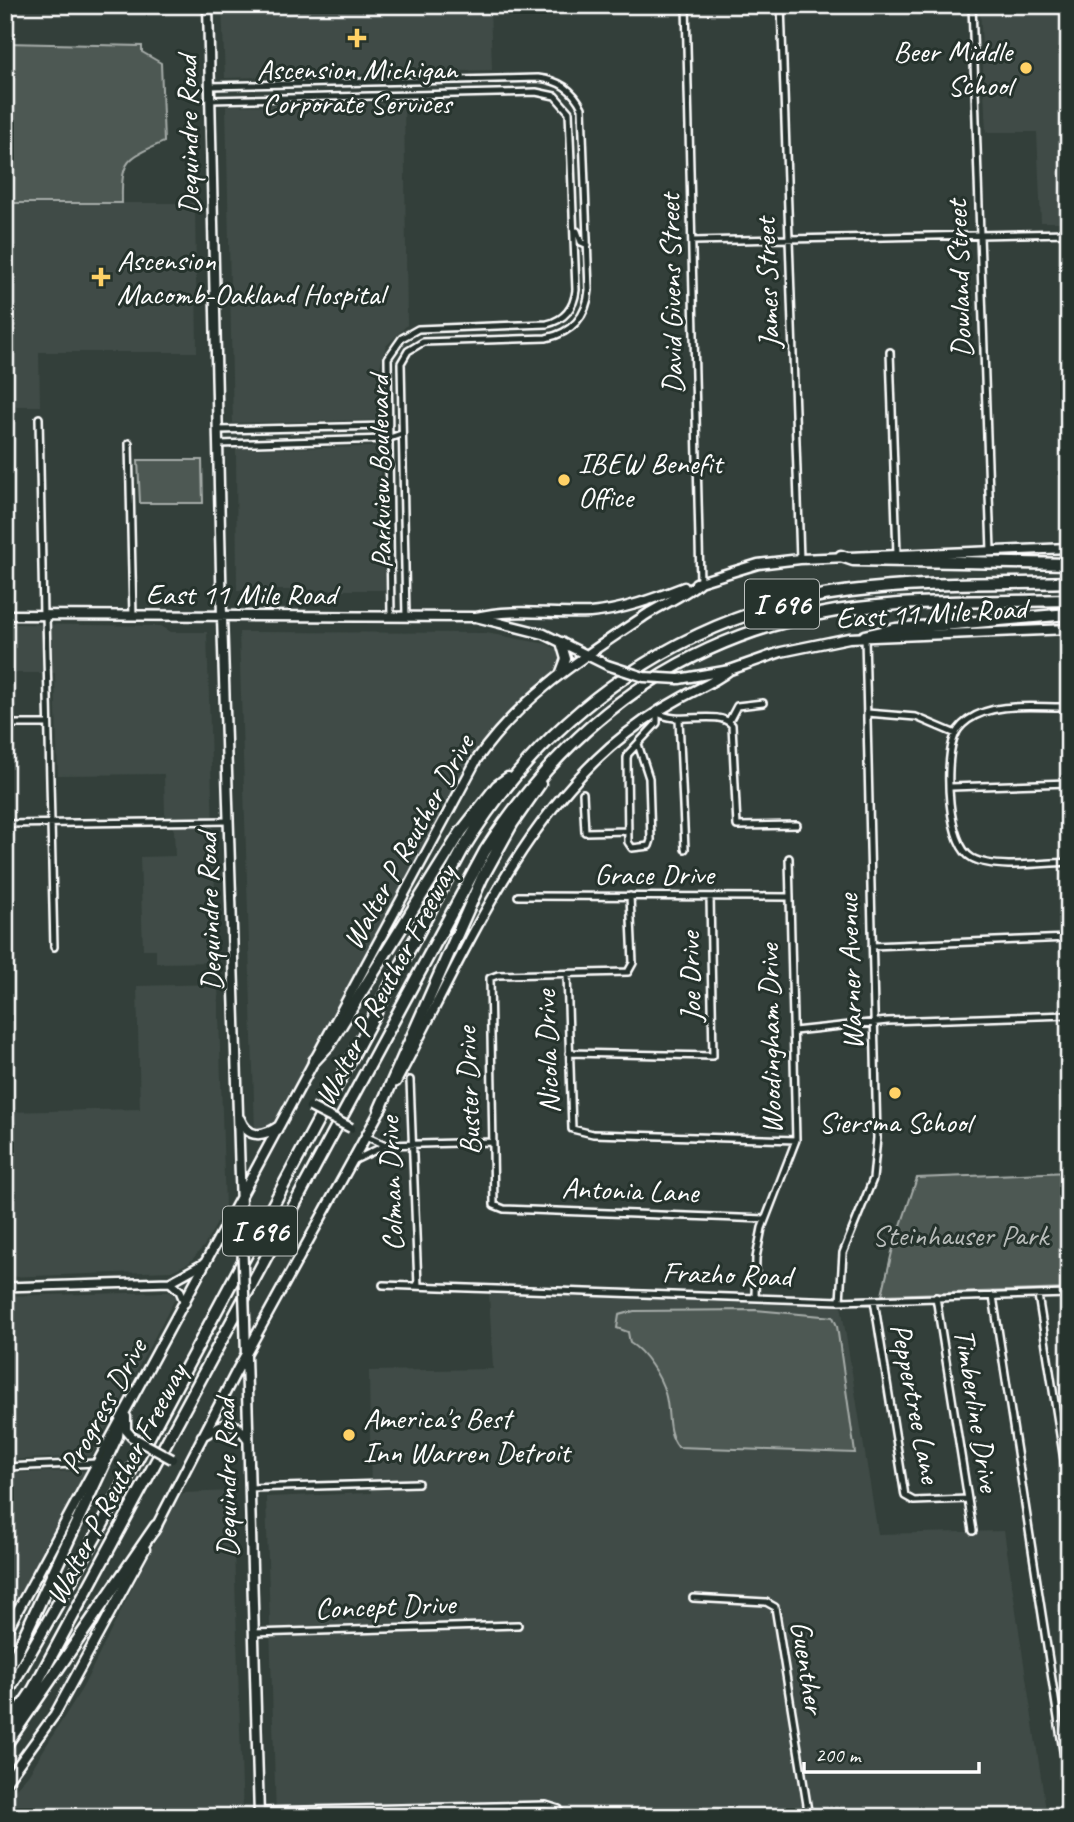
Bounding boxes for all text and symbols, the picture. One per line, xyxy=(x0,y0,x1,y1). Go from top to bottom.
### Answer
marker: Ascension Michigan Corporate Services xyxy=(347,28,367,48)
place label: Beer Middle School xyxy=(893,32,1017,104)
place label: Ascension Michigan Corporate Services xyxy=(257,50,459,122)
street label: Dequindre Road xyxy=(168,51,208,215)
marker: Beer Middle School xyxy=(1018,60,1034,76)
street label: David Givens Street xyxy=(650,190,692,395)
street label: Dowland Street xyxy=(937,196,981,359)
street label: James Street xyxy=(746,214,788,351)
place label: Ascension Macomb-Oakland Hospital xyxy=(117,241,389,313)
marker: Ascension Macomb-Oakland Hospital xyxy=(91,267,111,287)
street label: Parkview Boulevard xyxy=(359,371,401,569)
place label: IBEW Benefit Office xyxy=(578,444,725,516)
marker: IBEW Benefit Office xyxy=(556,472,572,488)
street label: East 11 Mile Road xyxy=(146,575,341,613)
road number: I 696 xyxy=(745,580,819,628)
street label: East 11 Mile Road xyxy=(835,589,1031,637)
street label: Walter P Reuther Drive xyxy=(333,726,484,956)
street label: Dequindre Road xyxy=(187,828,231,992)
street label: Grace Drive xyxy=(594,855,716,893)
street label: Walter P Reuther Freeway xyxy=(305,856,466,1112)
street label: Warner Avenue xyxy=(828,891,872,1050)
street label: Joe Drive xyxy=(670,929,710,1024)
street label: Woodingham Drive xyxy=(749,941,791,1135)
street label: Nicola Drive xyxy=(526,987,568,1115)
street label: Buster Drive xyxy=(447,1024,489,1156)
marker: Siersma School xyxy=(887,1085,903,1101)
place label: Siersma School xyxy=(819,1103,976,1141)
street label: Colman Drive xyxy=(370,1114,412,1252)
street label: Antonia Lane xyxy=(561,1169,701,1211)
road number: I 696 xyxy=(223,1206,297,1256)
park label: Steinhauser Park xyxy=(872,1216,1050,1254)
street label: Frazho Road xyxy=(662,1253,796,1295)
street label: Peppertree Lane xyxy=(882,1320,951,1488)
street label: Timberline Drive xyxy=(945,1326,1009,1496)
street label: Progress Drive xyxy=(51,1330,156,1480)
street label: Walter P Reuther Freeway xyxy=(36,1355,197,1611)
street label: Dequindre Road xyxy=(206,1394,246,1558)
place label: America's Best Inn Warren Detroit xyxy=(363,1399,573,1471)
marker: America's Best Inn Warren Detroit xyxy=(341,1427,357,1443)
street label: Concept Drive xyxy=(314,1584,458,1627)
street label: Guenther xyxy=(782,1618,835,1719)
scale bar xyxy=(804,1731,979,1775)
text: 200 m xyxy=(815,1742,862,1768)

